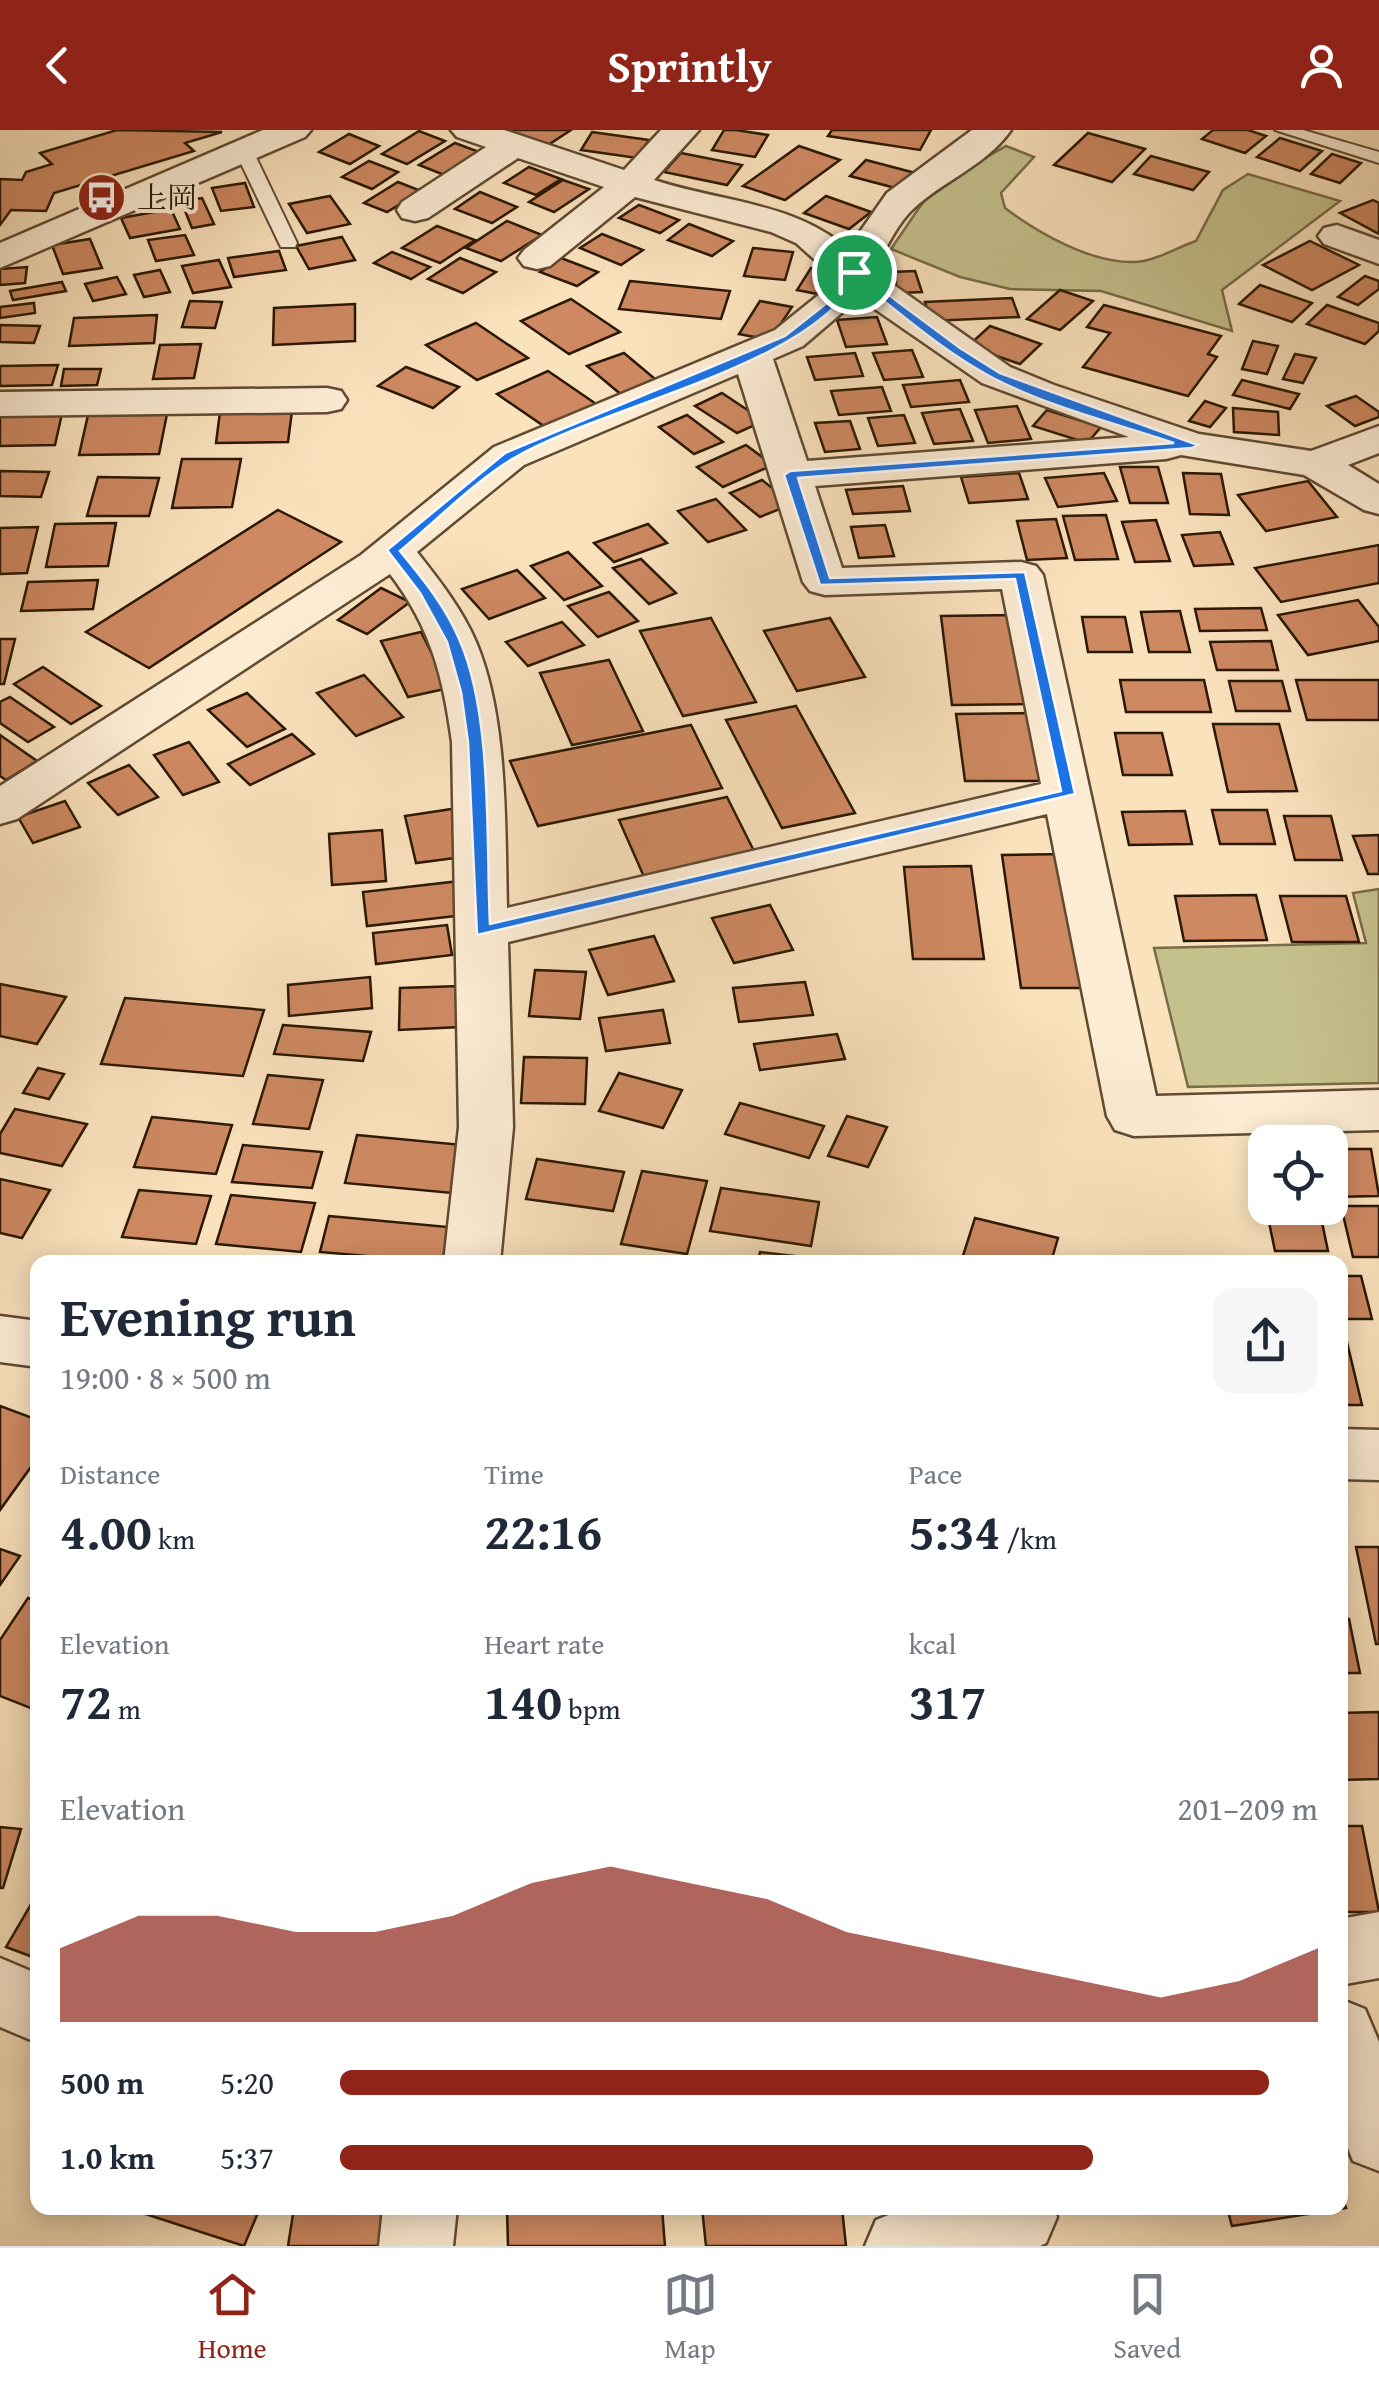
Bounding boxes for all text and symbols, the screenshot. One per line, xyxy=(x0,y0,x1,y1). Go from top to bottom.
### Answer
text: Sprintly xyxy=(607,33,772,98)
icon: back xyxy=(30,38,85,93)
icon: person xyxy=(1294,38,1349,93)
bus stop icon: 上岡 xyxy=(76,171,128,223)
place label: 上岡 xyxy=(137,175,197,219)
pin xyxy=(812,230,897,315)
icon: arrive xyxy=(827,245,882,300)
map controls xyxy=(1248,1125,1348,1225)
button: locate xyxy=(1248,1125,1348,1225)
text: Evening run xyxy=(60,1276,356,1356)
button: share xyxy=(1213,1288,1318,1393)
text: 19:00 · 8 × 500 m xyxy=(60,1354,271,1401)
text: Distance xyxy=(60,1453,160,1494)
text: Time xyxy=(484,1453,544,1494)
text: Pace xyxy=(909,1453,963,1494)
text: 4.00 xyxy=(60,1494,152,1567)
text: 22:16 xyxy=(484,1494,602,1567)
text: 5:34 xyxy=(909,1494,1001,1567)
text: km xyxy=(152,1518,195,1559)
text: /km xyxy=(1001,1518,1057,1559)
text: Elevation xyxy=(60,1623,170,1664)
text: Heart rate xyxy=(484,1623,604,1664)
text: kcal xyxy=(909,1623,956,1664)
text: 72 xyxy=(60,1664,112,1737)
text: 140 xyxy=(484,1664,562,1737)
text: 317 xyxy=(909,1664,986,1737)
text: m xyxy=(112,1688,141,1729)
text: bpm xyxy=(562,1688,621,1729)
text: Elevation xyxy=(60,1785,185,1832)
text: 201–209 m xyxy=(1177,1785,1318,1832)
text: 500 m xyxy=(60,2059,144,2106)
text: 5:20 xyxy=(220,2059,274,2106)
text: 1.0 km xyxy=(60,2134,155,2181)
text: 5:37 xyxy=(220,2134,274,2181)
tab: Home xyxy=(198,2267,267,2368)
tab: Map xyxy=(663,2267,718,2368)
tab: Saved xyxy=(1113,2267,1181,2368)

